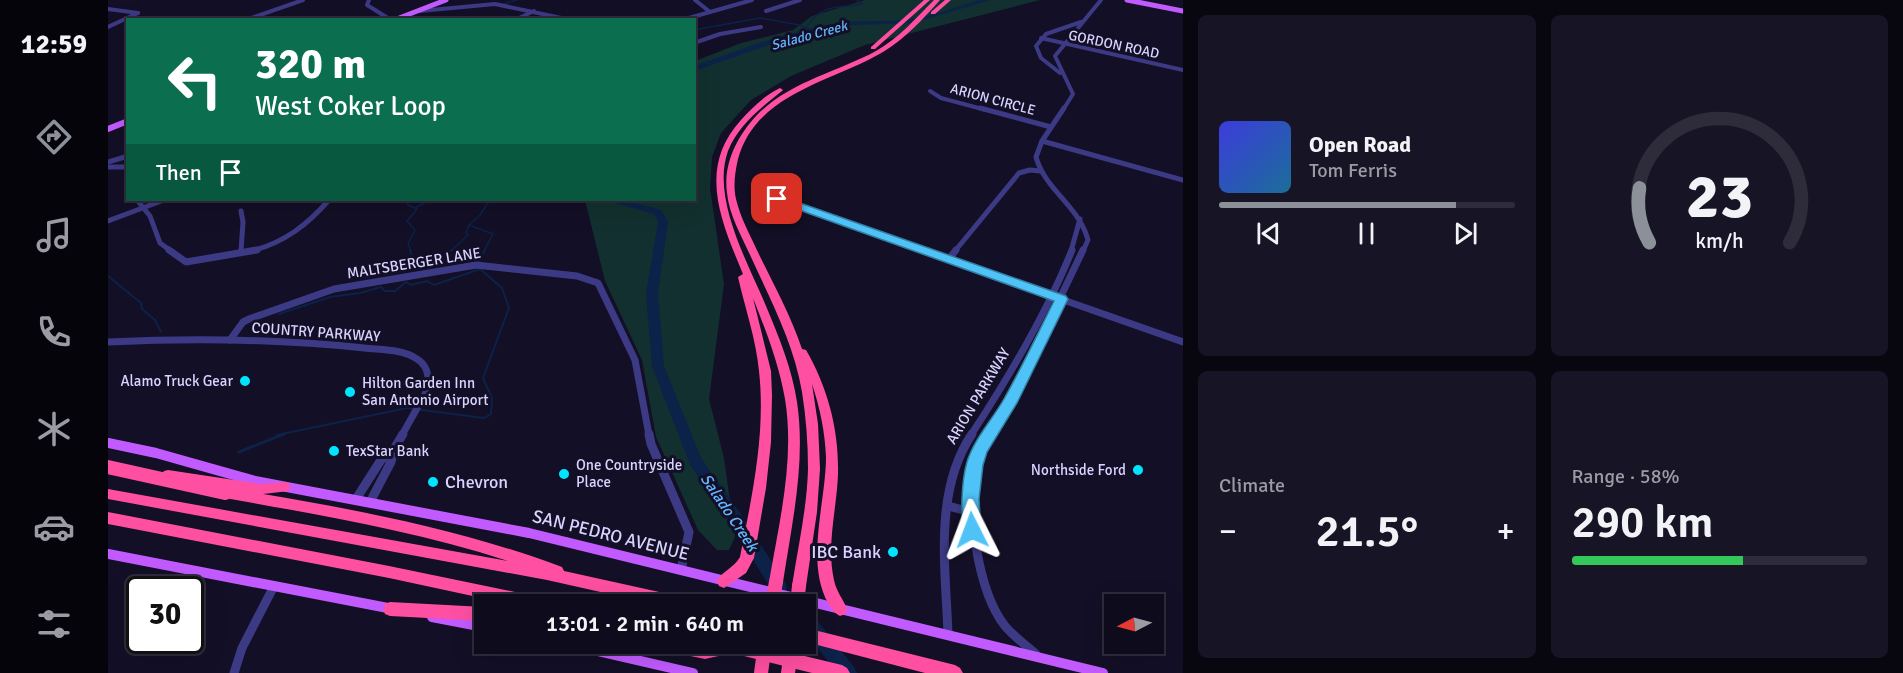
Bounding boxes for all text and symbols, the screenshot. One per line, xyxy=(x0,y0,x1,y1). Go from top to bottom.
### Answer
water label: Salado Creek xyxy=(769,17,851,54)
street label: GORDON ROAD xyxy=(1067,27,1161,62)
text: 12:59 xyxy=(21,28,87,61)
text: 320 m xyxy=(255,39,366,90)
icon: left xyxy=(156,42,234,120)
street label: ARION CIRCLE xyxy=(949,80,1037,119)
text: West Coker Loop xyxy=(255,90,446,123)
icon: directions xyxy=(33,116,75,158)
text: Open Road xyxy=(1309,131,1411,158)
icon: arrive xyxy=(214,156,247,189)
text: Tom Ferris xyxy=(1309,158,1397,183)
text: 23 xyxy=(1686,158,1753,235)
text: Then xyxy=(156,159,202,186)
pin xyxy=(751,173,802,224)
icon: arrive xyxy=(760,182,793,215)
icon: music xyxy=(33,214,75,256)
icon: previous xyxy=(1252,217,1285,250)
icon: pause xyxy=(1350,217,1383,250)
icon: next xyxy=(1449,217,1482,250)
text: km/h xyxy=(1695,228,1744,254)
street label: MALTSBERGER LANE xyxy=(346,244,482,282)
icon: phone xyxy=(33,311,75,353)
street label: COUNTRY PARKWAY xyxy=(251,319,381,346)
street label: ARION PARKWAY xyxy=(942,344,1014,447)
place label: Alamo Truck Gear xyxy=(120,372,233,390)
marker: Alamo Truck Gear xyxy=(238,374,252,388)
place label: Hilton Garden Inn San Antonio Airport xyxy=(362,374,489,409)
marker: Hilton Garden Inn San Antonio Airport xyxy=(343,385,357,399)
icon: climate xyxy=(33,408,75,450)
place label: TexStar Bank xyxy=(346,442,429,460)
marker: TexStar Bank xyxy=(327,444,341,458)
place label: One Countryside Place xyxy=(576,456,682,491)
place label: Northside Ford xyxy=(1031,461,1126,479)
marker: Northside Ford xyxy=(1131,463,1145,477)
text: Range · 58% xyxy=(1572,464,1680,489)
marker: One Countryside Place xyxy=(557,467,571,481)
water label: Salado Creek xyxy=(696,470,764,557)
place label: Chevron xyxy=(445,471,508,493)
text: Climate xyxy=(1219,473,1285,498)
marker: Chevron xyxy=(426,475,440,489)
text: 290 km xyxy=(1572,495,1714,550)
position arrow xyxy=(940,498,1004,562)
text: 21.5° xyxy=(1315,504,1418,559)
street label: SAN PEDRO AVENUE xyxy=(530,505,692,565)
icon: car xyxy=(33,506,75,548)
text: − xyxy=(1219,511,1237,552)
text: + xyxy=(1497,511,1515,552)
place label: IBC Bank xyxy=(811,541,881,563)
marker: IBC Bank xyxy=(886,545,900,559)
speed limit sign: 30 xyxy=(126,576,204,654)
north arrow xyxy=(1104,594,1164,654)
map controls xyxy=(1104,594,1164,654)
icon: filters xyxy=(33,603,75,645)
text: 13:01 · 2 min · 640 m xyxy=(546,610,744,637)

